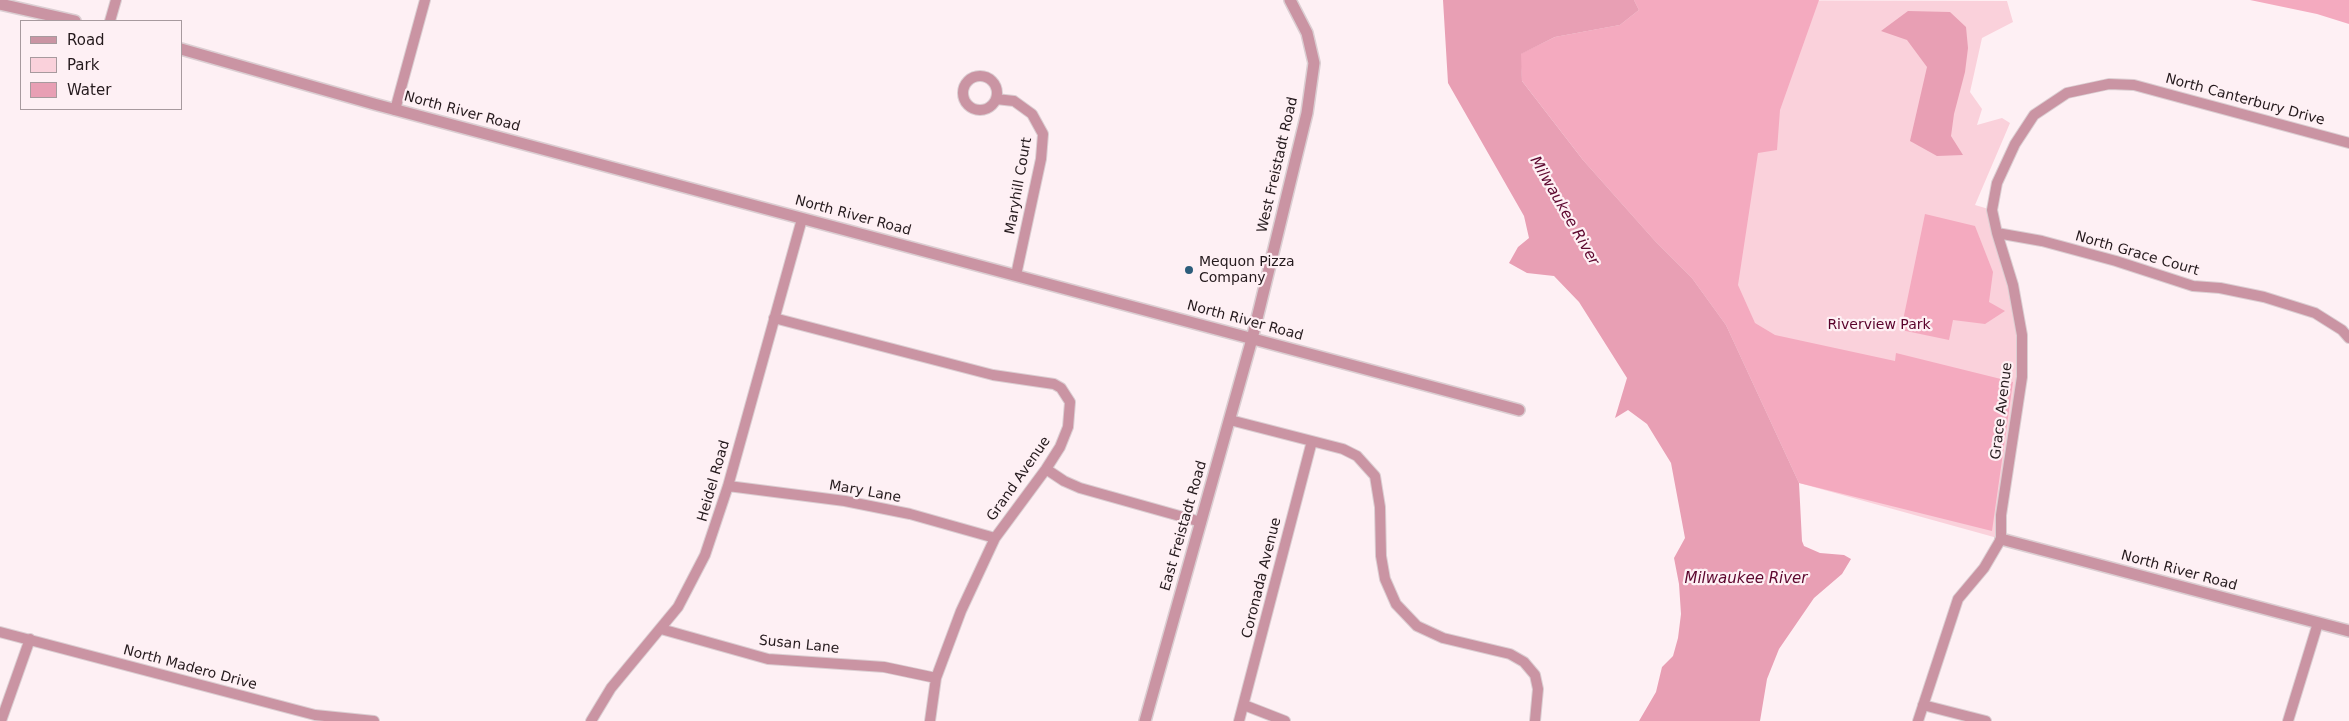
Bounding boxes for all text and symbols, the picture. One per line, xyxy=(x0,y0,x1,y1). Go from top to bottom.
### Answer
legend xyxy=(20,20,182,110)
text: Road xyxy=(67,31,105,49)
text: Park xyxy=(67,56,99,74)
street label: North Canterbury Drive xyxy=(2163,71,2327,129)
text: Water xyxy=(67,81,111,99)
street label: North River Road xyxy=(402,88,522,136)
street label: West Freistadt Road xyxy=(1254,95,1302,235)
street label: Maryhill Court xyxy=(1002,136,1036,236)
water label: Milwaukee River xyxy=(1525,153,1603,269)
street label: North River Road xyxy=(793,192,913,240)
street label: North Grace Court xyxy=(2073,228,2201,280)
place label: Mequon Pizza Company xyxy=(1199,254,1295,286)
marker: Mequon Pizza Company xyxy=(1183,264,1195,276)
street label: North River Road xyxy=(1185,297,1305,345)
park label: Riverview Park xyxy=(1827,317,1931,333)
street label: Grace Avenue xyxy=(1988,361,2016,461)
street label: Grand Avenue xyxy=(984,433,1054,525)
street label: Heidel Road xyxy=(694,438,734,524)
street label: East Freistadt Road xyxy=(1157,459,1211,593)
street label: Mary Lane xyxy=(828,477,902,507)
street label: Coronada Avenue xyxy=(1239,516,1285,640)
street label: North River Road xyxy=(2119,547,2239,595)
water label: Milwaukee River xyxy=(1684,570,1808,588)
street label: Susan Lane xyxy=(758,632,840,658)
street label: North Madero Drive xyxy=(121,642,259,694)

